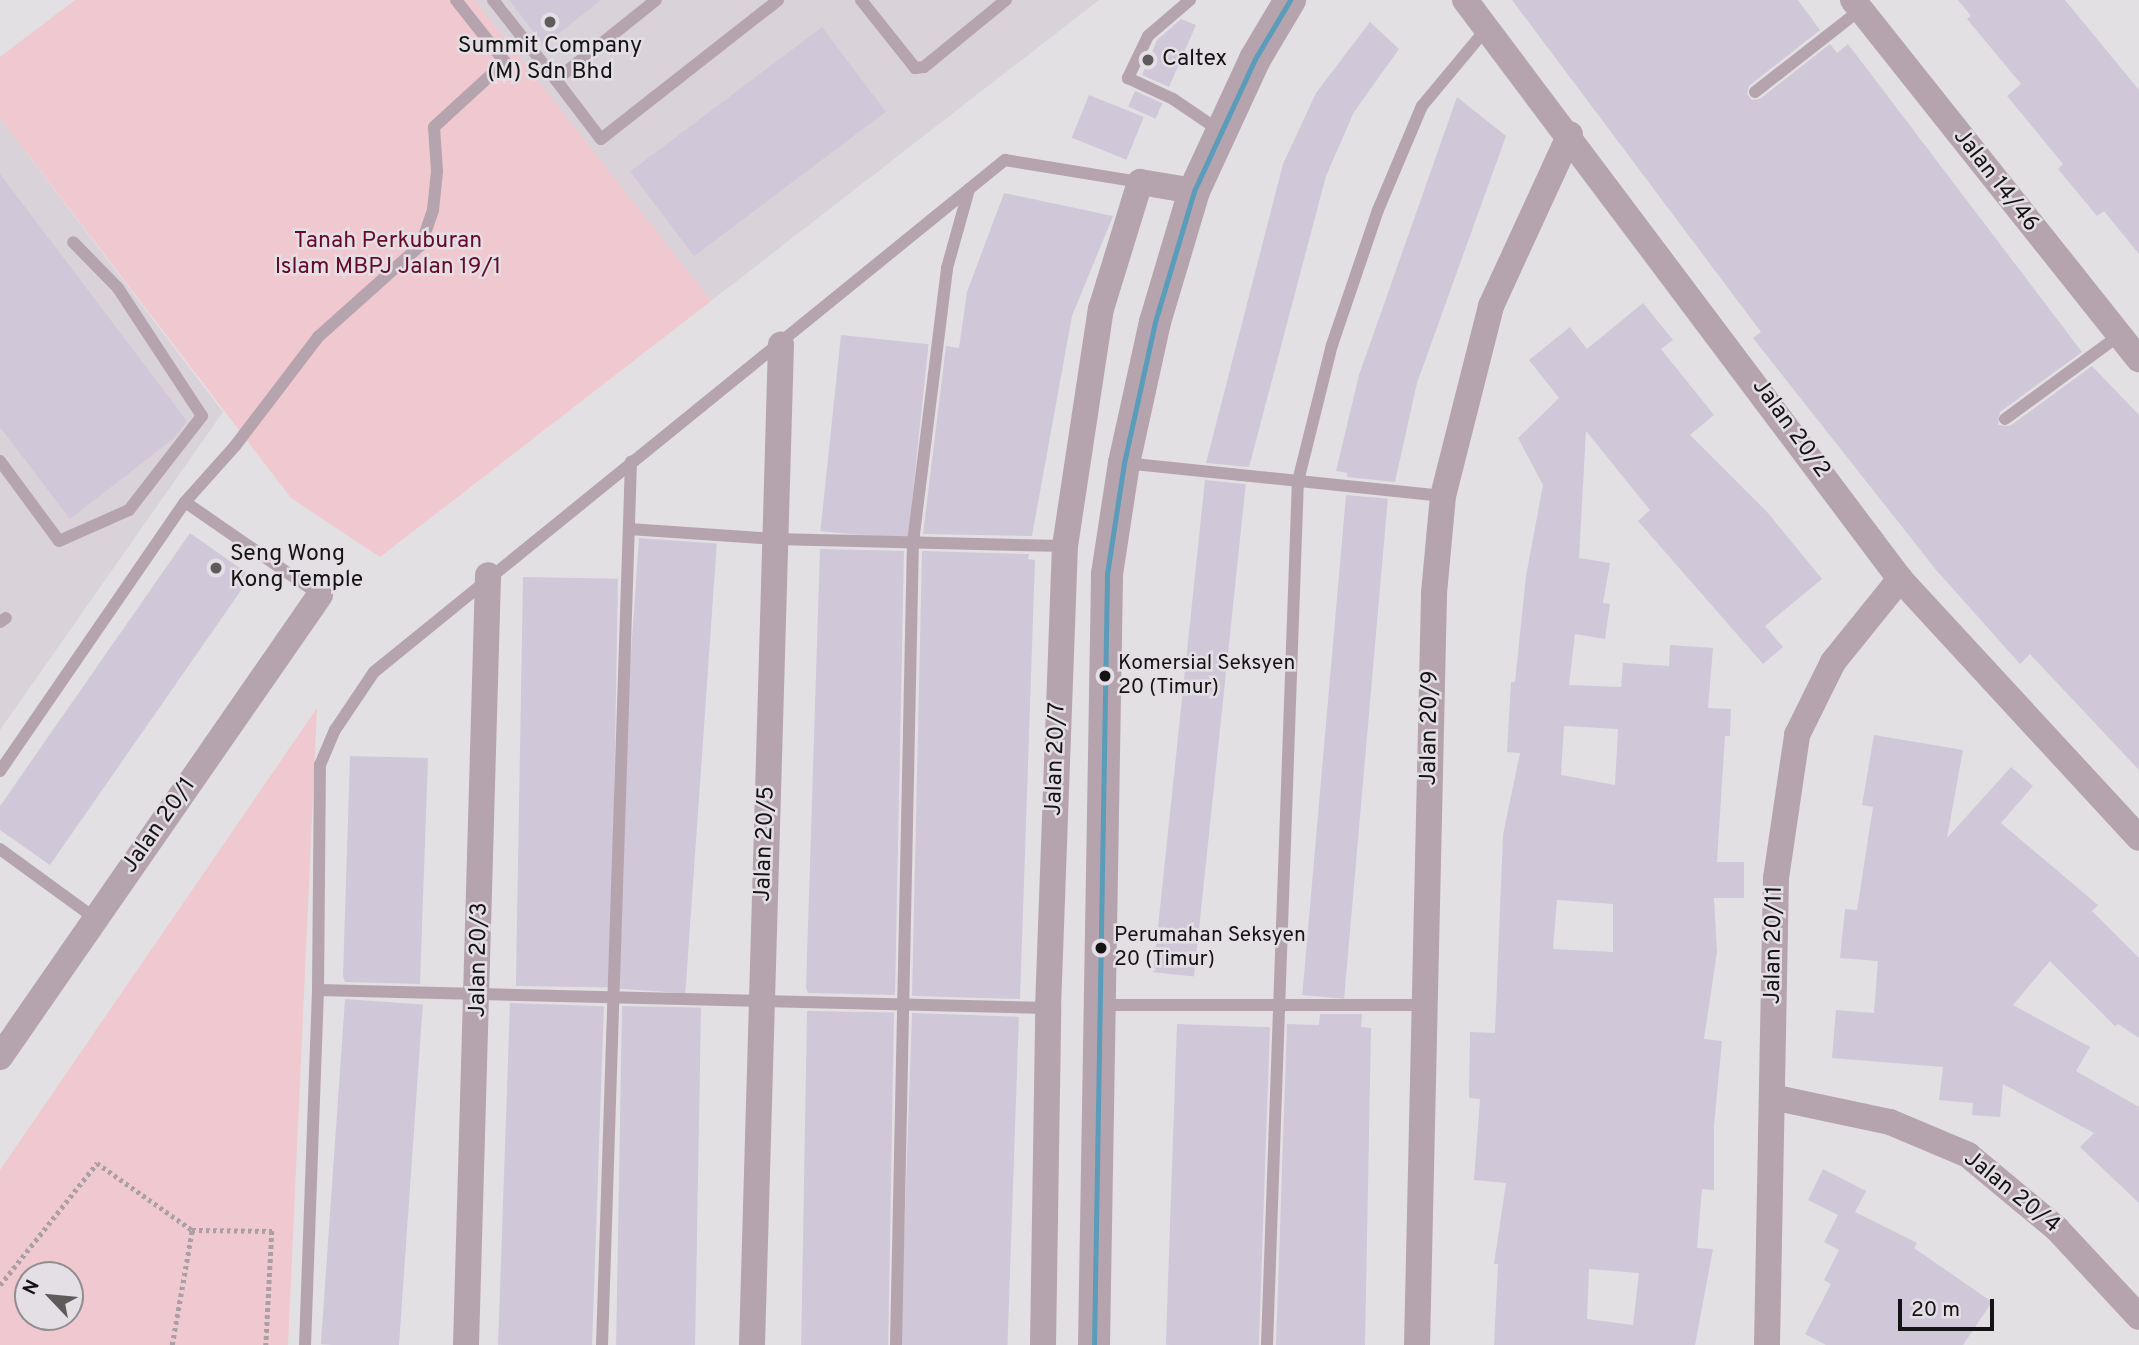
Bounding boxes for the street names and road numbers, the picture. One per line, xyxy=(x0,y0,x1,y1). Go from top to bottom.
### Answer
street label: Jalan 14/46 xyxy=(1946,124,2044,238)
street label: Jalan 20/2 xyxy=(1745,374,1835,484)
street label: Jalan 20/9 xyxy=(1416,670,1446,786)
street label: Jalan 20/7 xyxy=(1041,702,1073,816)
street label: Jalan 20/1 xyxy=(117,773,203,879)
street label: Jalan 20/5 xyxy=(750,786,782,902)
street label: Jalan 20/11 xyxy=(1760,885,1790,1005)
street label: Jalan 20/3 xyxy=(465,902,495,1018)
street label: Jalan 20/4 xyxy=(1957,1146,2065,1240)

